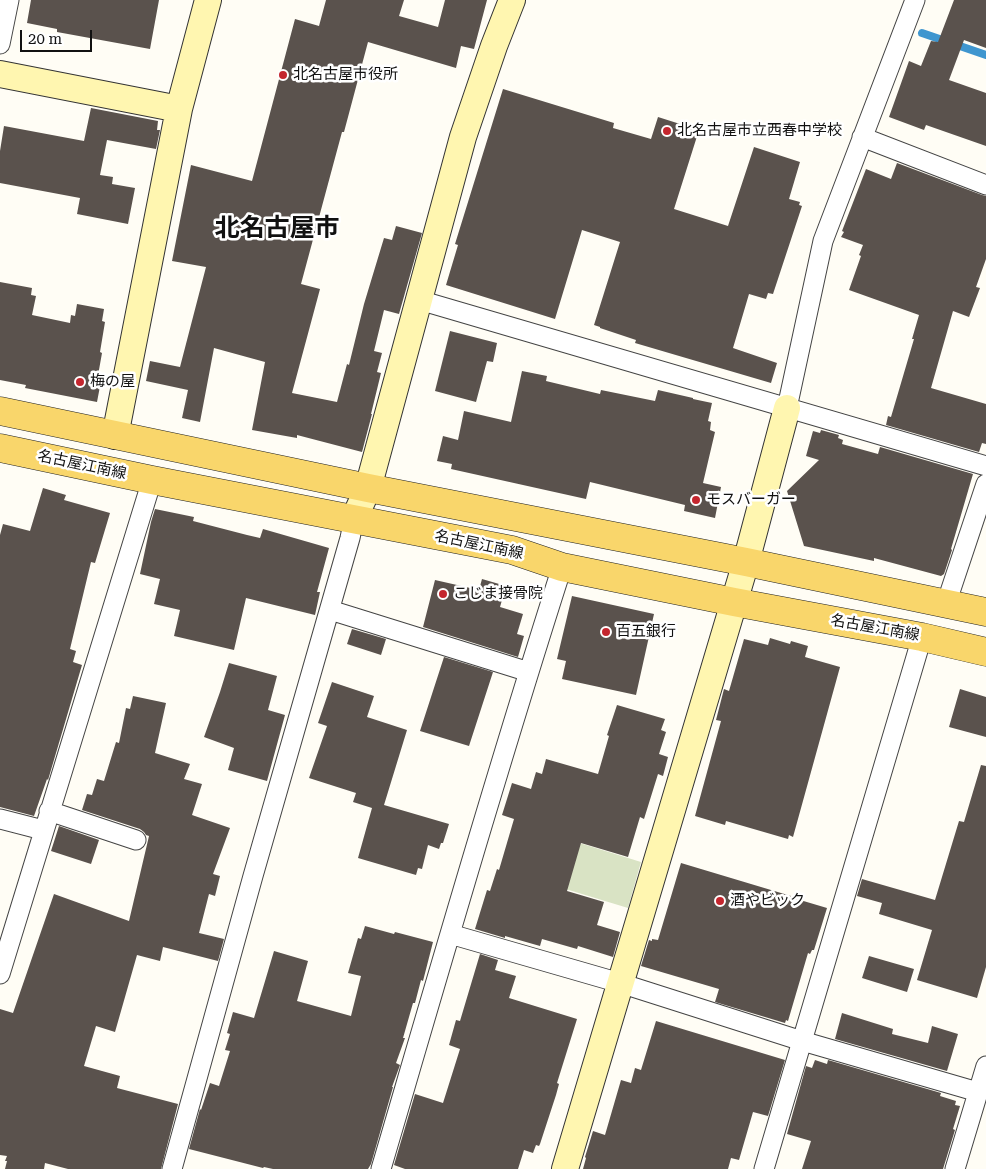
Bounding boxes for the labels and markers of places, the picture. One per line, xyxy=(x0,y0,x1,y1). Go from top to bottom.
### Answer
place label: 北名古屋市役所 xyxy=(293,66,398,84)
marker: 北名古屋市役所 xyxy=(277,69,289,81)
place label: 北名古屋市立西春中学校 xyxy=(677,122,842,140)
marker: 北名古屋市立西春中学校 xyxy=(661,125,673,137)
place label: 梅の屋 xyxy=(90,373,135,391)
marker: 梅の屋 xyxy=(74,376,86,388)
place label: モスバーガー xyxy=(706,491,796,509)
marker: モスバーガー xyxy=(690,494,702,506)
place label: こじま接骨院 xyxy=(453,585,543,603)
marker: こじま接骨院 xyxy=(437,588,449,600)
place label: 百五銀行 xyxy=(616,623,676,641)
marker: 百五銀行 xyxy=(600,626,612,638)
place label: 酒やビック xyxy=(730,892,805,910)
marker: 酒やビック xyxy=(714,895,726,907)

